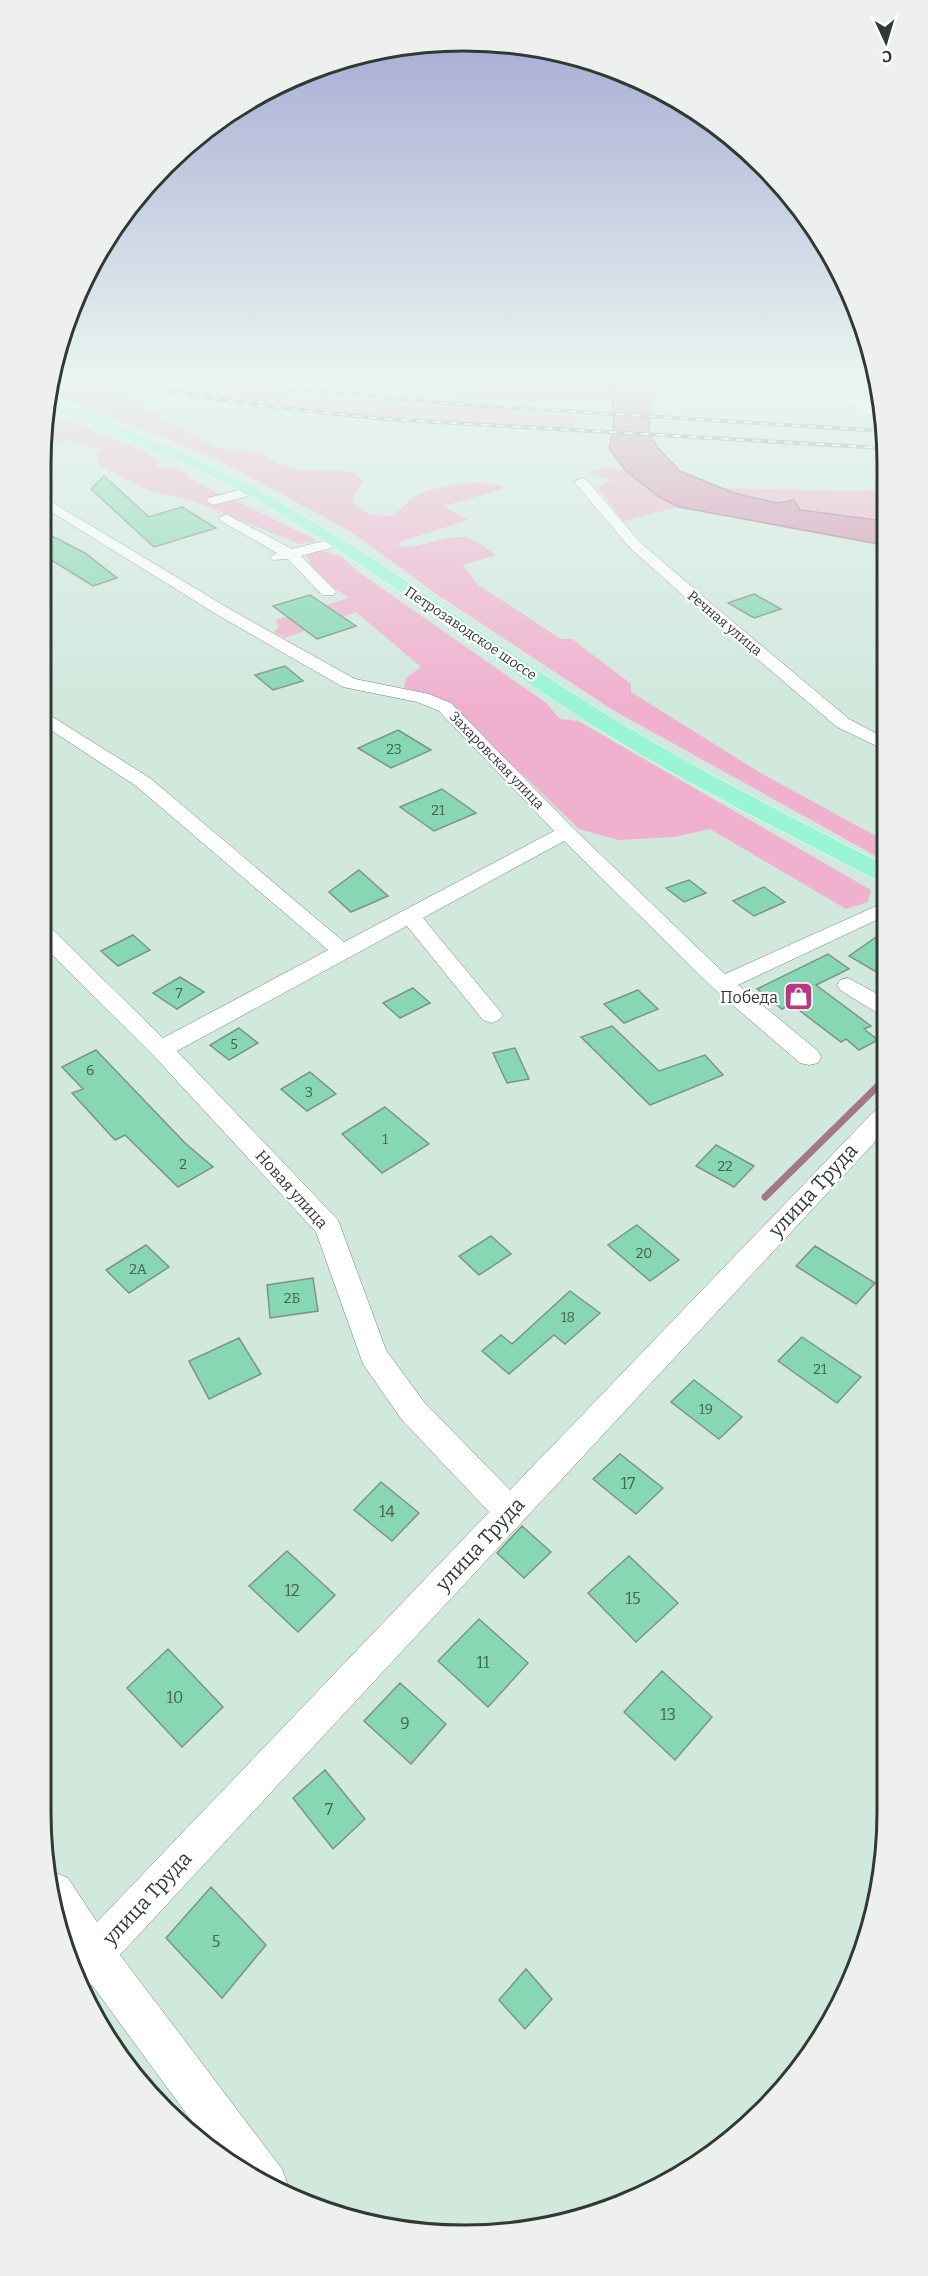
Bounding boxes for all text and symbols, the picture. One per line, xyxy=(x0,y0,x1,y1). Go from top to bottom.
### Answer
north arrow xyxy=(856,12,916,72)
text: С xyxy=(881,47,893,66)
street label: Петрозаводское шоссе xyxy=(402,583,540,684)
street label: Речная улица xyxy=(684,587,766,660)
street label: Захаровская улица xyxy=(446,708,548,813)
house number: 23 xyxy=(386,741,402,758)
house number: 21 xyxy=(431,802,445,819)
shop icon: Победа xyxy=(783,981,815,1013)
house number: 7 xyxy=(175,985,183,1002)
place label: Победа xyxy=(720,988,778,1007)
house number: 5 xyxy=(230,1036,238,1053)
house number: 6 xyxy=(86,1062,94,1079)
house number: 3 xyxy=(305,1084,313,1101)
house number: 1 xyxy=(382,1131,388,1148)
street label: улица Труда xyxy=(763,1138,862,1243)
street label: Новая улица xyxy=(252,1146,332,1233)
house number: 2 xyxy=(179,1156,187,1173)
house number: 22 xyxy=(717,1158,733,1175)
house number: 20 xyxy=(636,1245,652,1262)
house number: 2А xyxy=(129,1261,147,1278)
house number: 2Б xyxy=(284,1290,300,1307)
house number: 18 xyxy=(561,1309,575,1326)
house number: 21 xyxy=(813,1361,827,1378)
house number: 19 xyxy=(699,1401,713,1418)
house number: 17 xyxy=(621,1474,635,1493)
street label: улица Труда xyxy=(430,1492,529,1597)
house number: 14 xyxy=(379,1502,396,1521)
house number: 12 xyxy=(284,1581,300,1600)
house number: 15 xyxy=(625,1589,641,1608)
house number: 11 xyxy=(477,1653,490,1672)
house number: 10 xyxy=(167,1688,183,1707)
house number: 13 xyxy=(660,1705,676,1724)
house number: 9 xyxy=(400,1714,410,1733)
house number: 7 xyxy=(325,1800,333,1819)
street label: улица Труда xyxy=(97,1846,196,1951)
house number: 5 xyxy=(212,1932,220,1951)

